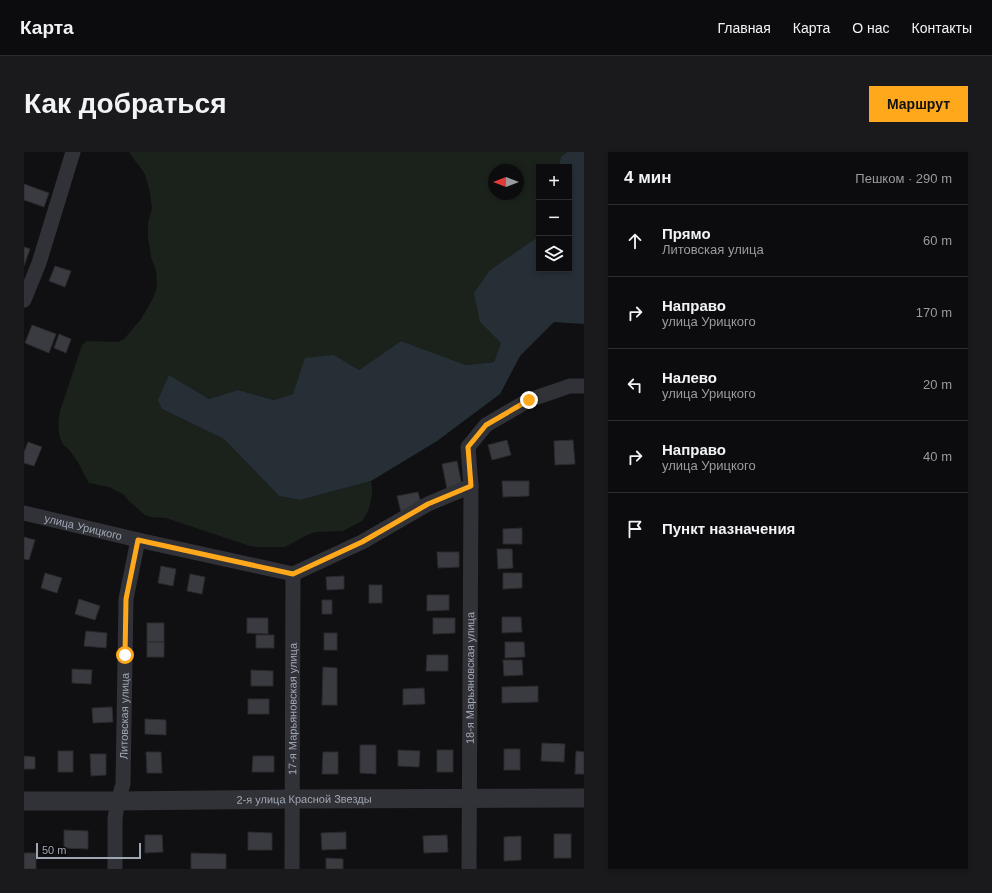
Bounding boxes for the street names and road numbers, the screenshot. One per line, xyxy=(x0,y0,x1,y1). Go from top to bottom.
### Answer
street label: улица Урицкого xyxy=(43,512,123,542)
street label: 18-я Марьяновская улица xyxy=(464,611,476,744)
street label: 17-я Марьяновская улица xyxy=(286,642,299,775)
street label: Литовская улица xyxy=(117,672,131,759)
street label: 2-я улица Красной Звезды xyxy=(236,793,372,806)

